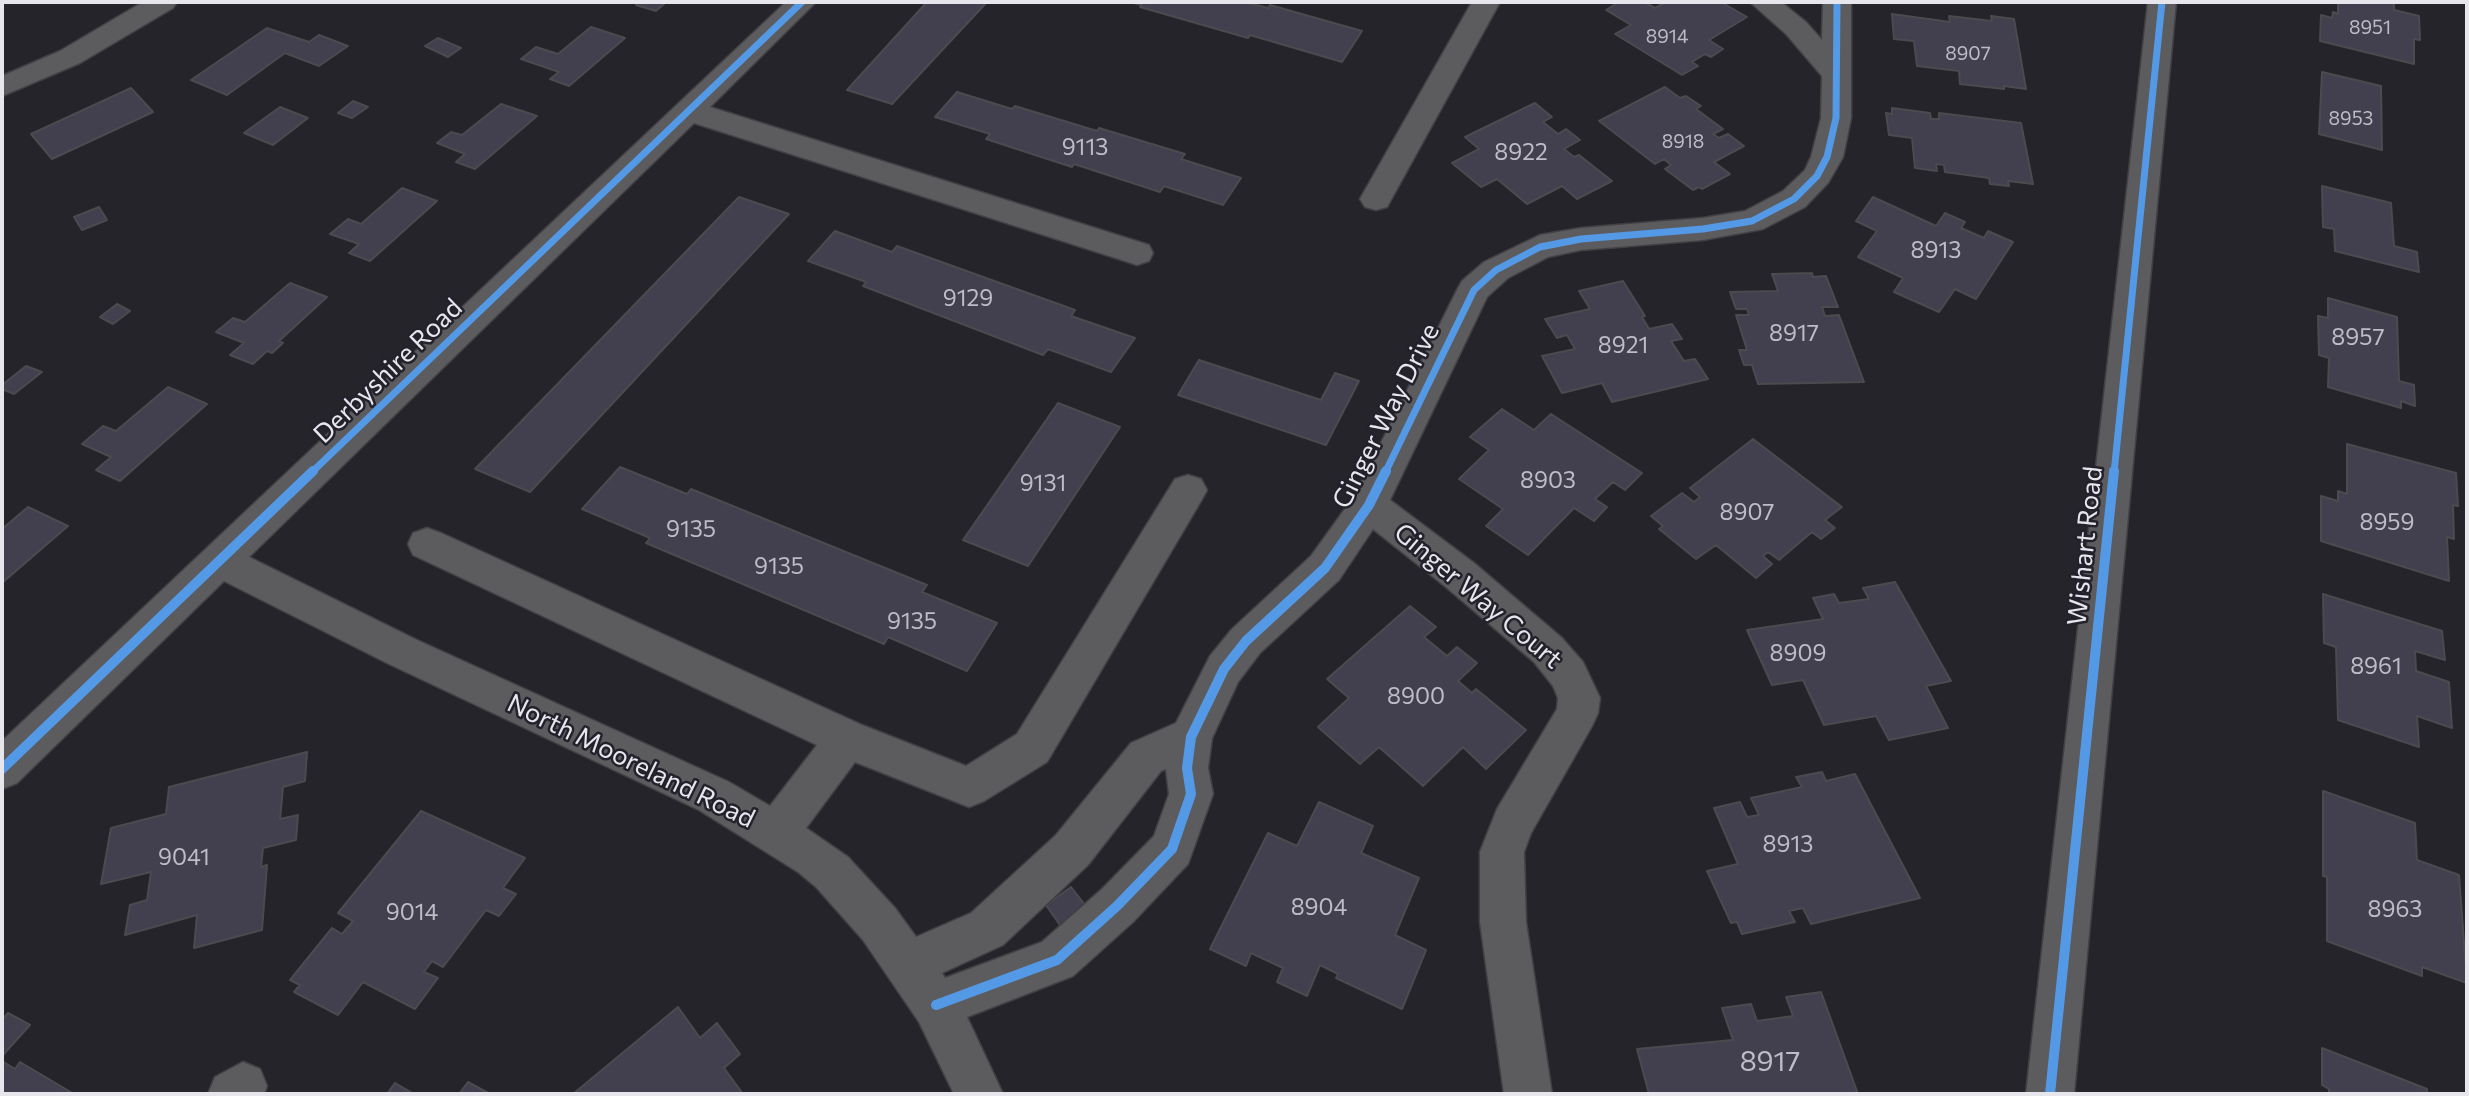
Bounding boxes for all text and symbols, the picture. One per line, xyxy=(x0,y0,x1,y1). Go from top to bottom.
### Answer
house number: 8951 xyxy=(2349,17,2391,39)
house number: 8914 xyxy=(1646,26,1688,48)
house number: 8907 xyxy=(1945,43,1991,65)
house number: 8953 xyxy=(2329,108,2373,130)
house number: 8918 xyxy=(1662,131,1704,153)
house number: 9113 xyxy=(1062,133,1108,161)
house number: 8922 xyxy=(1494,138,1548,166)
house number: 8913 xyxy=(1911,236,1961,264)
house number: 9129 xyxy=(943,284,993,312)
street label: Derbyshire Road xyxy=(307,292,469,450)
street label: Ginger Way Drive xyxy=(1326,318,1446,514)
house number: 8917 xyxy=(1769,319,1819,347)
house number: 8957 xyxy=(2331,323,2385,351)
house number: 8921 xyxy=(1598,331,1648,359)
street label: Wishart Road xyxy=(2061,465,2109,627)
house number: 8903 xyxy=(1520,466,1576,494)
house number: 9131 xyxy=(1020,469,1066,497)
house number: 8907 xyxy=(1720,498,1774,526)
house number: 8959 xyxy=(2359,508,2415,536)
house number: 9135 xyxy=(666,515,716,543)
street label: Ginger Way Court xyxy=(1388,517,1568,675)
house number: 9135 xyxy=(754,552,804,580)
house number: 9135 xyxy=(887,607,937,635)
house number: 8909 xyxy=(1770,639,1826,667)
house number: 8961 xyxy=(2350,652,2402,680)
house number: 8900 xyxy=(1387,682,1445,710)
street label: North Mooreland Road xyxy=(502,687,760,835)
house number: 8913 xyxy=(1763,830,1813,858)
house number: 9041 xyxy=(158,843,210,871)
house number: 8904 xyxy=(1291,893,1347,921)
house number: 8963 xyxy=(2368,895,2422,923)
house number: 9014 xyxy=(386,898,438,926)
house number: 8917 xyxy=(1740,1045,1800,1079)

